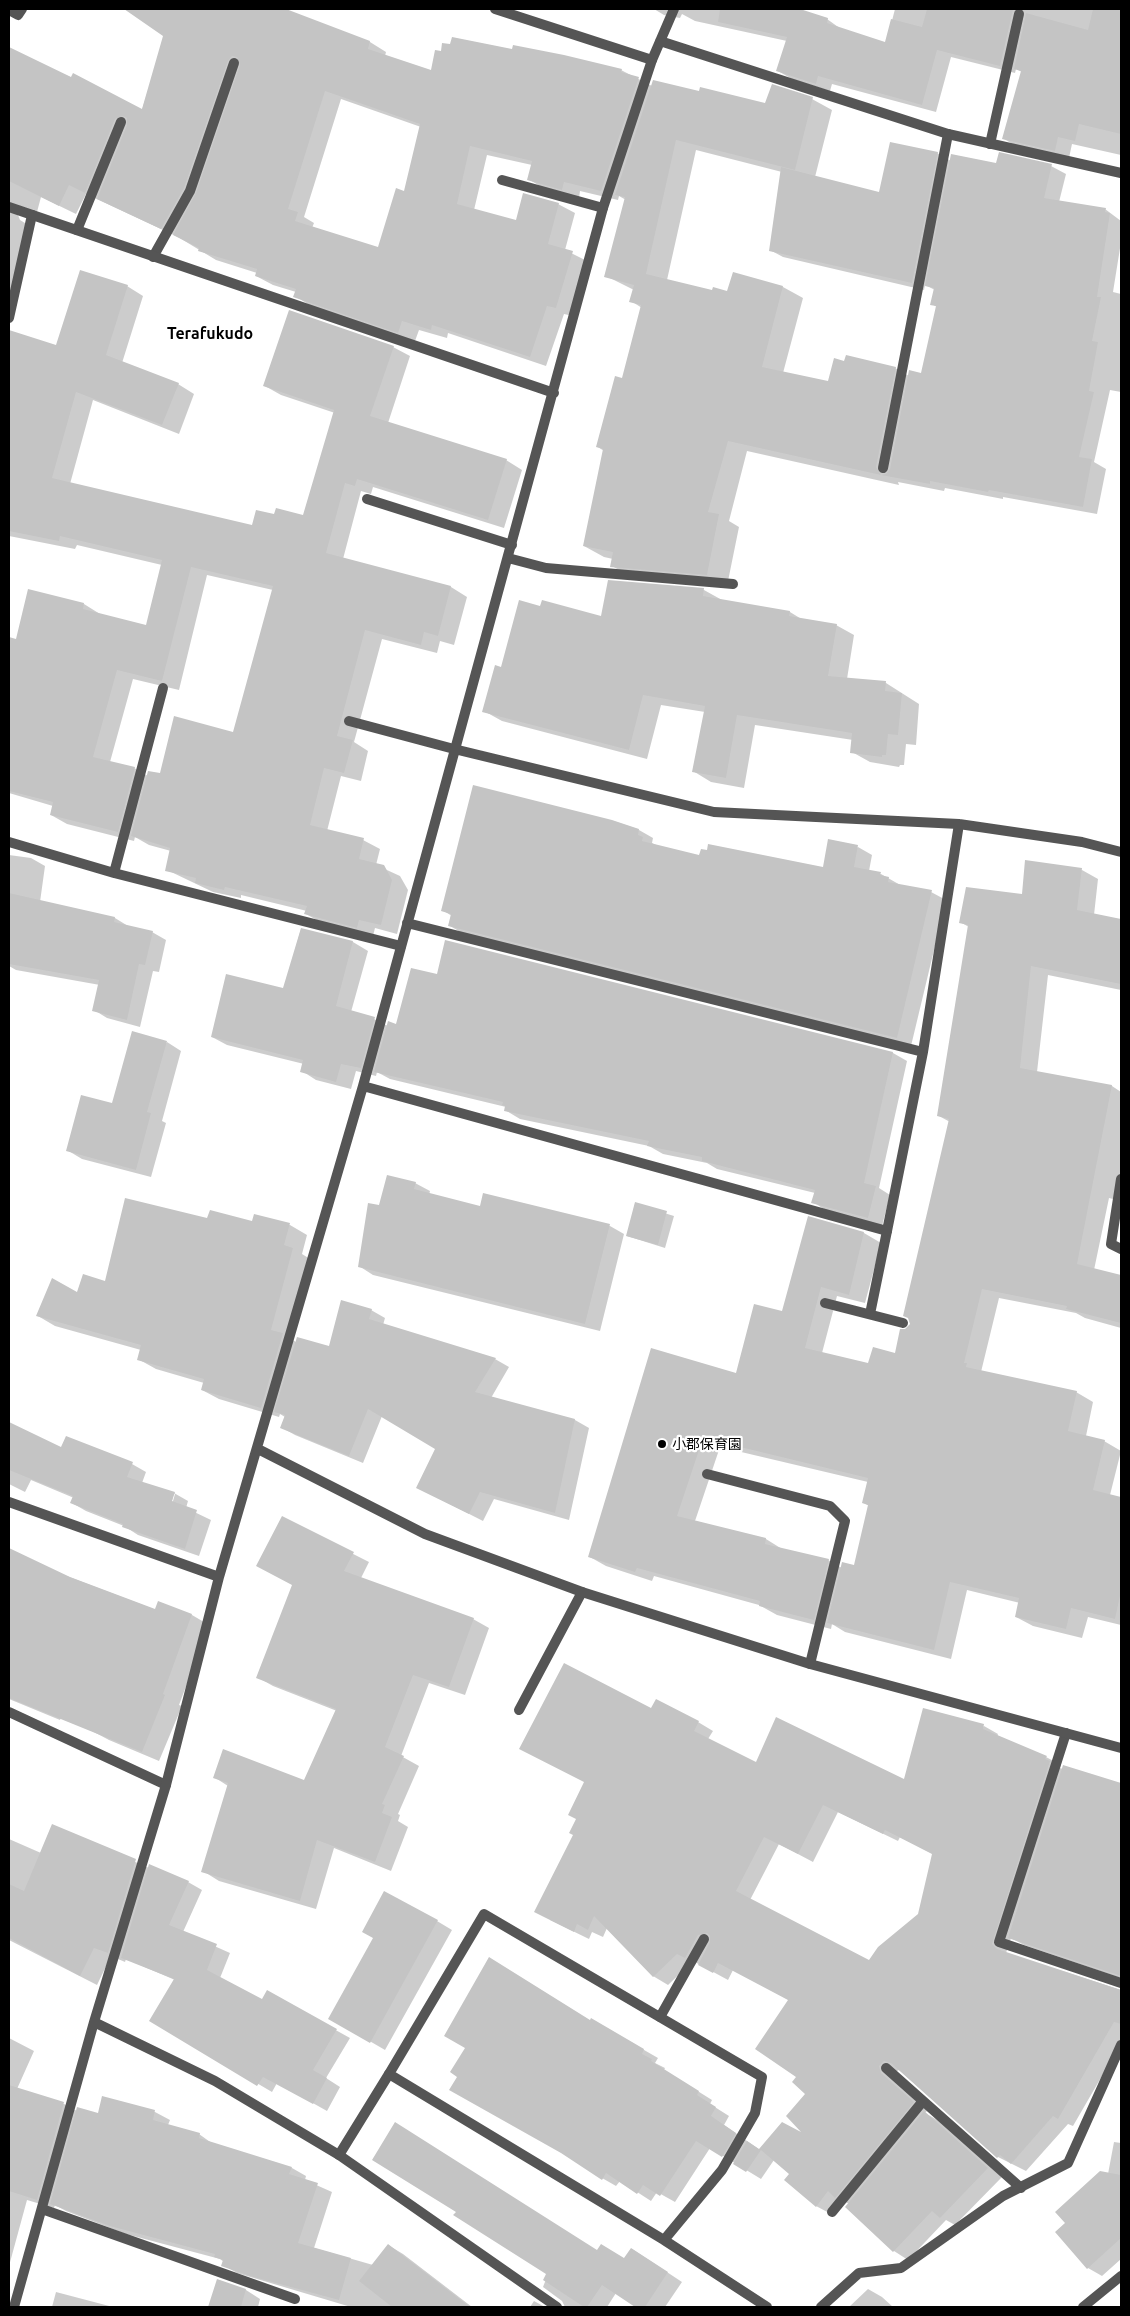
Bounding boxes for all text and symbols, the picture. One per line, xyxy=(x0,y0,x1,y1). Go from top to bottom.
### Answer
district label: Terafukudo xyxy=(167,324,253,344)
place label: 小郡保育園 xyxy=(672,1436,742,1452)
marker: 小郡保育園 xyxy=(656,1438,668,1450)

